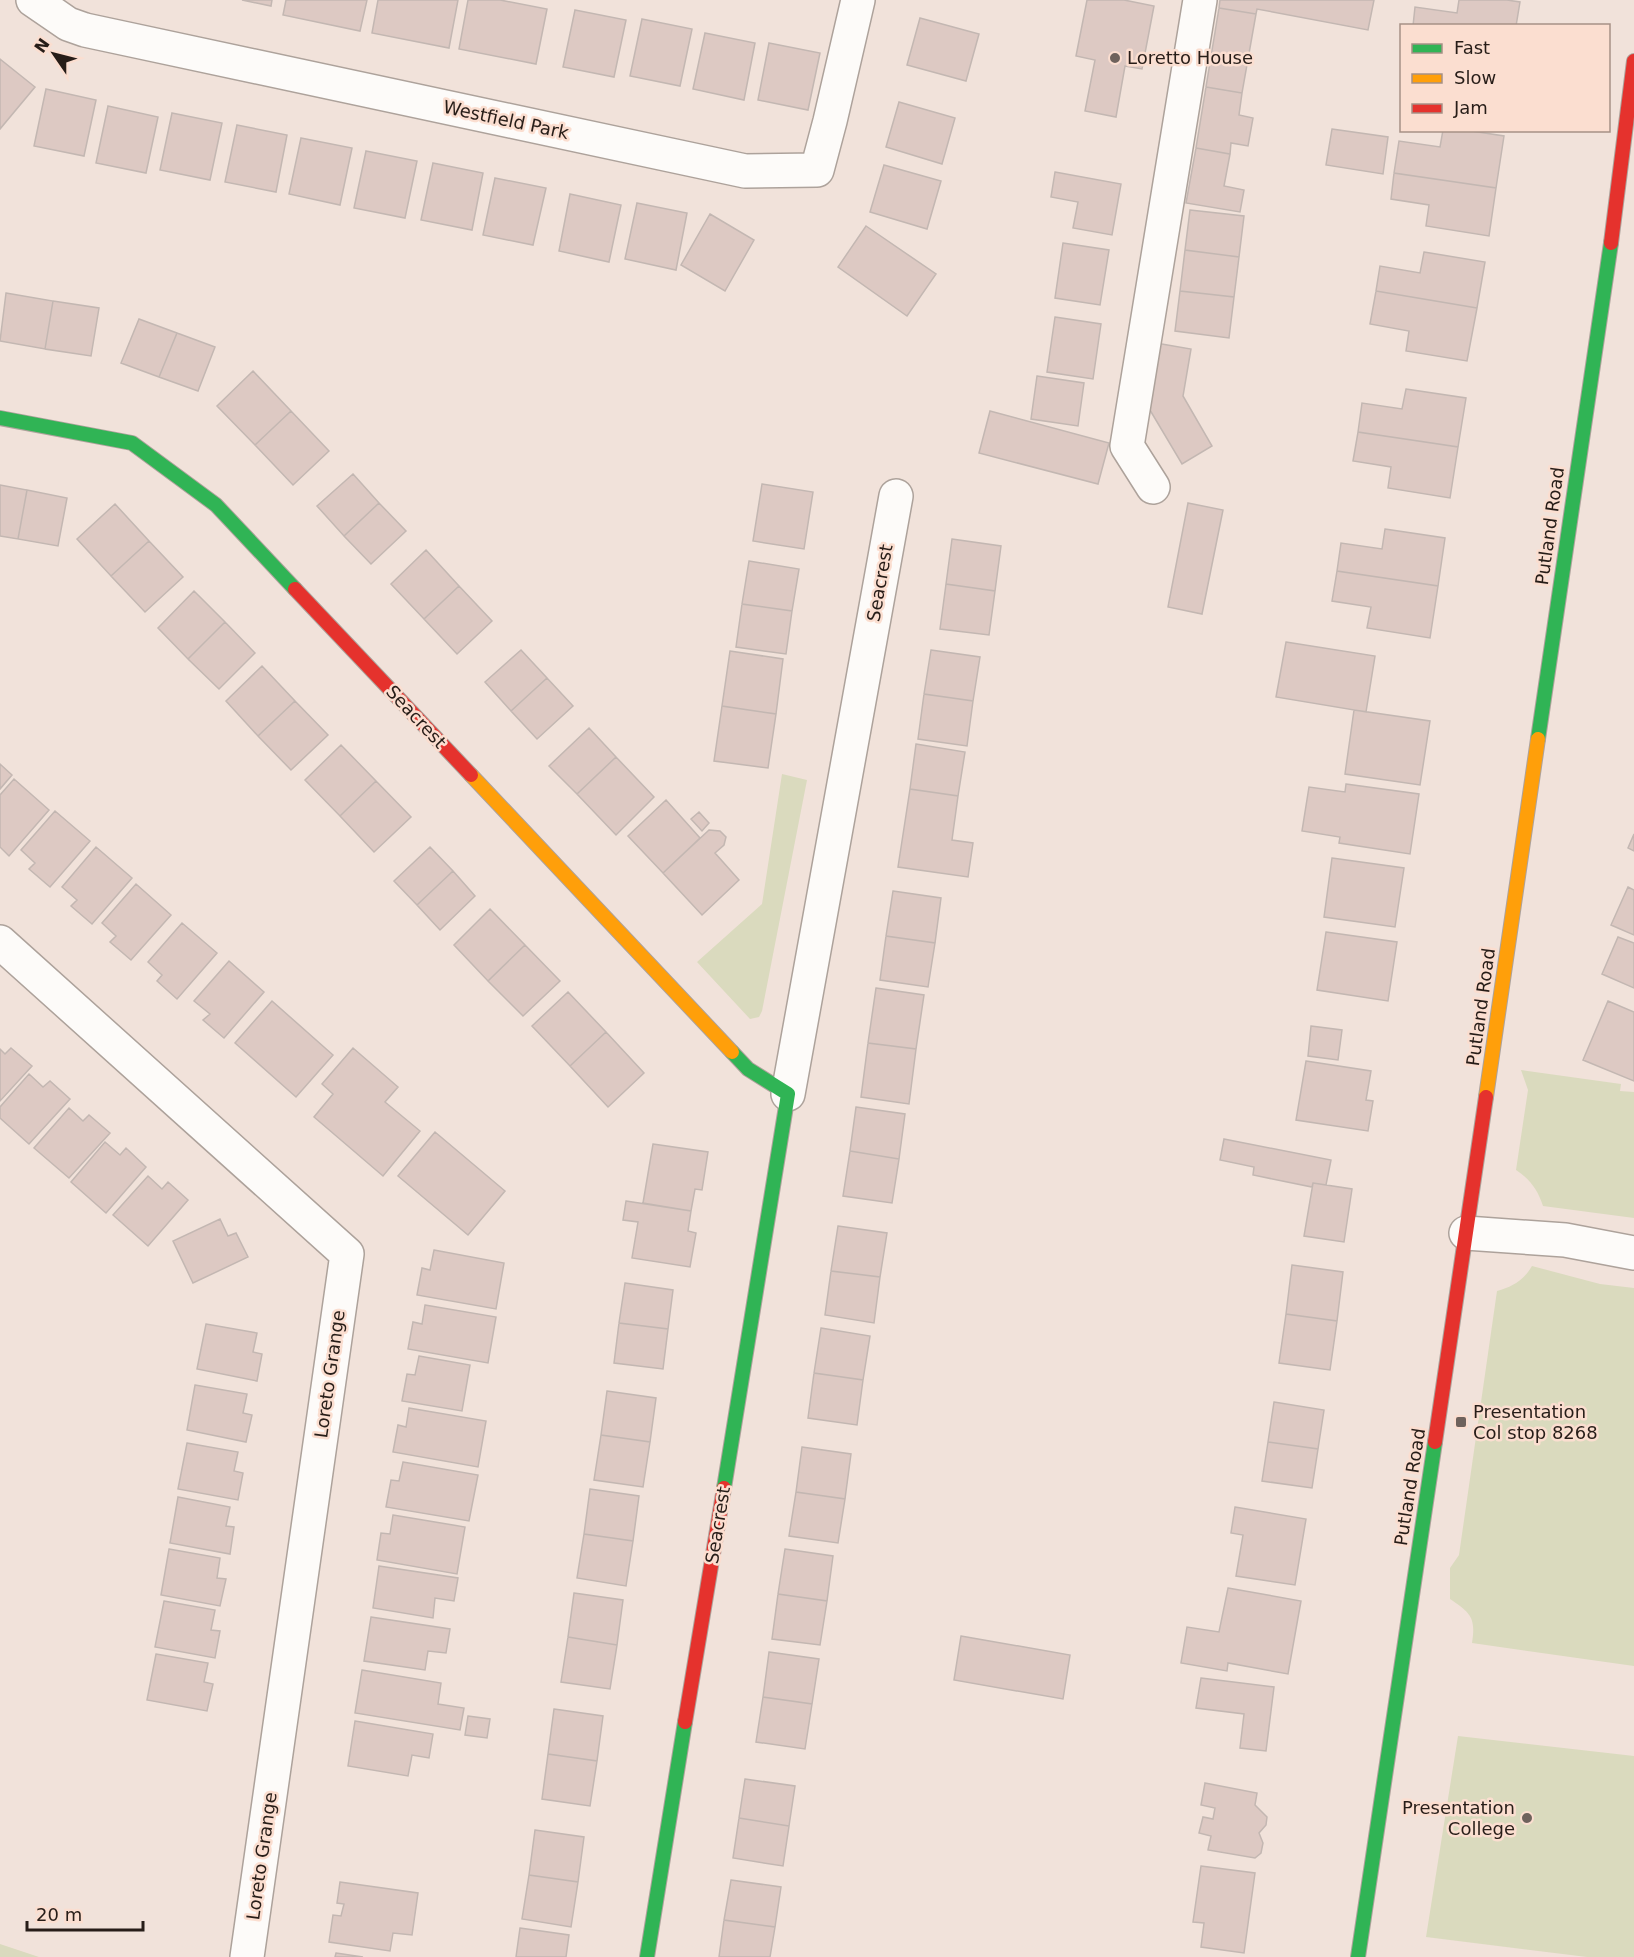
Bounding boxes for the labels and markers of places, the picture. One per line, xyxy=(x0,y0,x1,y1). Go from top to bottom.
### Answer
place label: Loretto House xyxy=(1127,47,1253,68)
marker: Loretto House xyxy=(1108,51,1122,65)
place label: Presentation Col stop 8268 xyxy=(1473,1401,1598,1443)
marker: Presentation Col stop 8268 xyxy=(1454,1415,1468,1429)
place label: Presentation College xyxy=(1402,1797,1515,1839)
marker: Presentation College xyxy=(1520,1811,1534,1825)

